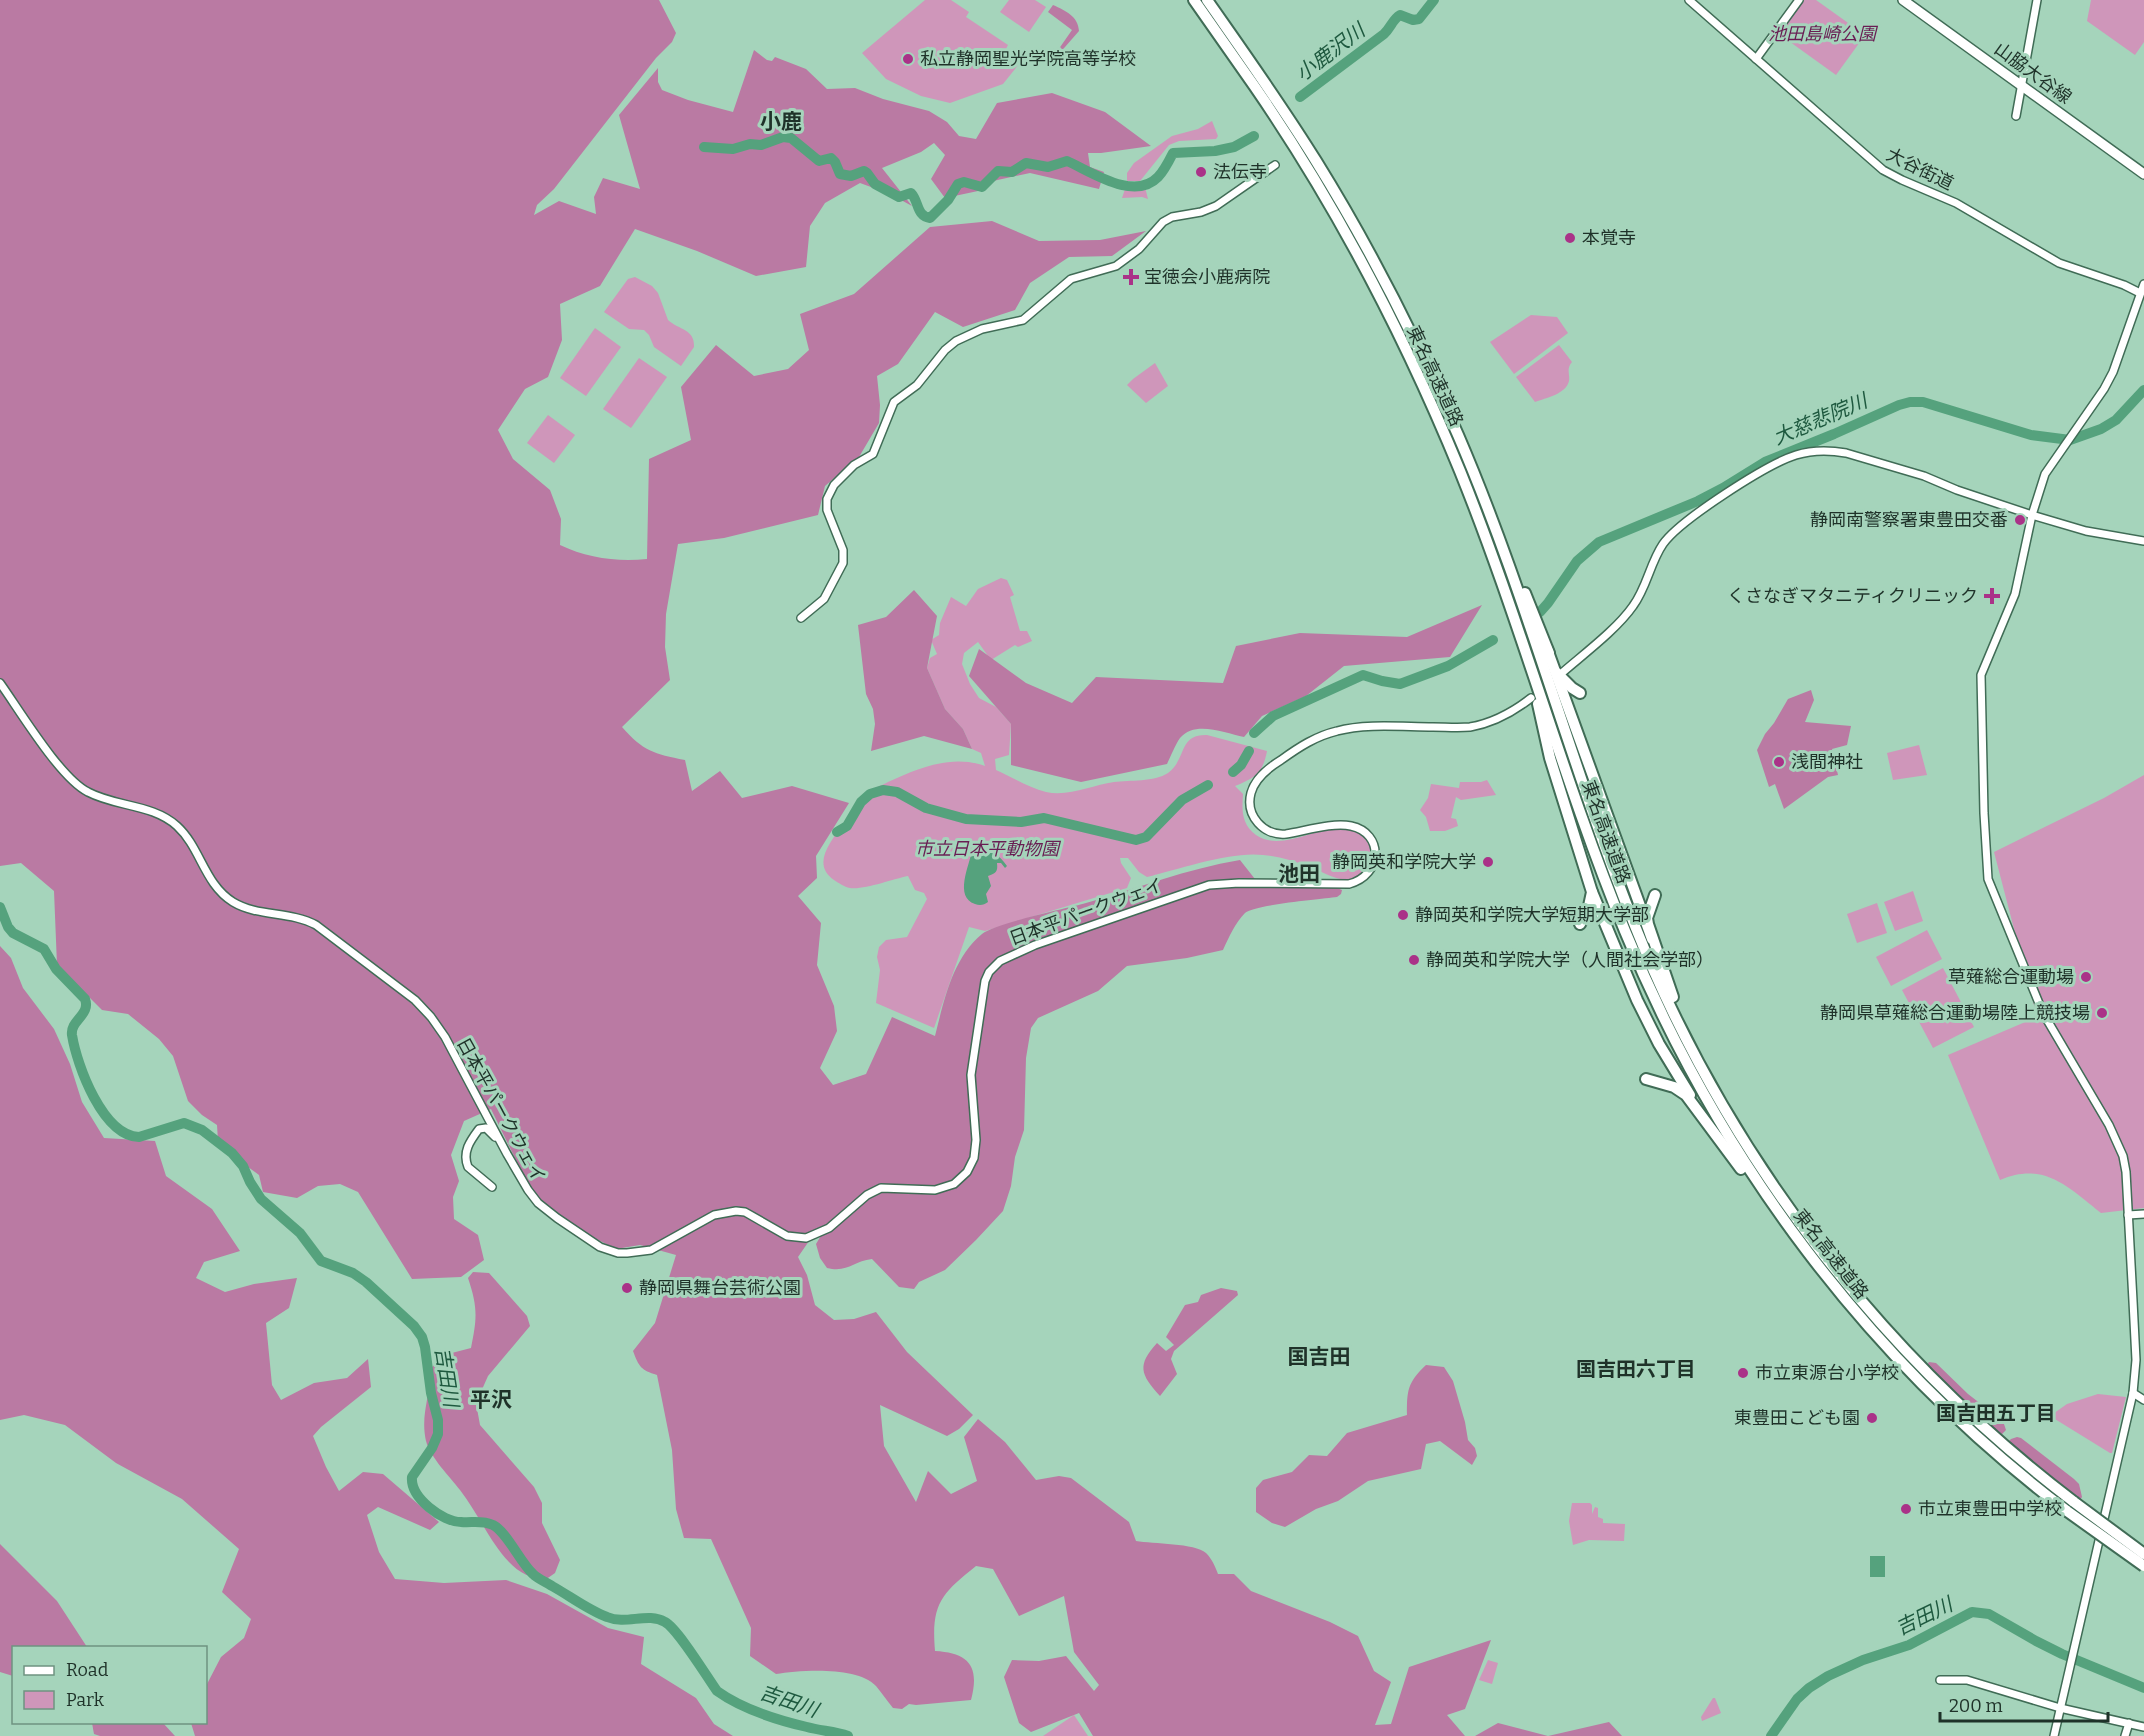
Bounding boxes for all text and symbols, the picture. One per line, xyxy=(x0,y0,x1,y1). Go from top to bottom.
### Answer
water label: 小鹿沢川 xyxy=(1291,17,1371,86)
park label: 池田島崎公園 xyxy=(1768,23,1879,45)
street label: 山脇大谷線 xyxy=(1990,38,2076,108)
place label: 私立静岡聖光学院高等学校 xyxy=(920,48,1136,70)
marker: 私立静岡聖光学院高等学校 xyxy=(901,52,915,66)
district label: 小鹿 xyxy=(760,109,802,135)
street label: 大谷街道 xyxy=(1883,143,1957,195)
place label: 法伝寺 xyxy=(1213,161,1267,183)
marker: 法伝寺 xyxy=(1194,165,1208,179)
place label: 本覚寺 xyxy=(1582,227,1636,249)
marker: 本覚寺 xyxy=(1563,231,1577,245)
place label: 宝徳会小鹿病院 xyxy=(1144,266,1270,288)
marker: 宝徳会小鹿病院 xyxy=(1122,268,1140,286)
street label: 東名高速道路 xyxy=(1402,322,1468,430)
water label: 大慈悲院川 xyxy=(1769,388,1873,450)
place label: 静岡南警察署東豊田交番 xyxy=(1810,509,2008,531)
marker: 静岡南警察署東豊田交番 xyxy=(2013,513,2027,527)
place label: くさなぎマタニティクリニック xyxy=(1727,585,1978,607)
marker: くさなぎマタニティクリニック xyxy=(1983,587,2001,605)
place label: 浅間神社 xyxy=(1791,751,1863,773)
marker: 浅間神社 xyxy=(1772,755,1786,769)
street label: 東名高速道路 xyxy=(1577,777,1635,887)
park label: 市立日本平動物園 xyxy=(915,838,1062,860)
place label: 静岡英和学院大学 xyxy=(1332,851,1476,873)
marker: 静岡英和学院大学 xyxy=(1481,855,1495,869)
district label: 池田 xyxy=(1278,861,1320,887)
street label: 日本平パークウェイ xyxy=(1006,874,1166,950)
place label: 静岡英和学院大学短期大学部 xyxy=(1415,904,1649,926)
marker: 静岡英和学院大学短期大学部 xyxy=(1396,908,1410,922)
place label: 静岡英和学院大学（人間社会学部） xyxy=(1426,949,1714,971)
marker: 静岡英和学院大学（人間社会学部） xyxy=(1407,953,1421,967)
place label: 草薙総合運動場 xyxy=(1948,966,2074,988)
marker: 草薙総合運動場 xyxy=(2079,970,2093,984)
place label: 静岡県草薙総合運動場陸上競技場 xyxy=(1820,1002,2090,1024)
marker: 静岡県草薙総合運動場陸上競技場 xyxy=(2095,1006,2109,1020)
street label: 日本平パークウェイ xyxy=(452,1034,550,1186)
street label: 東名高速道路 xyxy=(1789,1205,1873,1303)
place label: 静岡県舞台芸術公園 xyxy=(639,1277,801,1299)
marker: 静岡県舞台芸術公園 xyxy=(620,1281,634,1295)
district label: 国吉田 xyxy=(1288,1344,1351,1370)
water label: 吉田川 xyxy=(430,1345,464,1410)
district label: 国吉田六丁目 xyxy=(1576,1357,1696,1381)
place label: 市立東源台小学校 xyxy=(1755,1362,1899,1384)
marker: 市立東源台小学校 xyxy=(1736,1366,1750,1380)
district label: 平沢 xyxy=(470,1387,512,1413)
district label: 国吉田五丁目 xyxy=(1936,1401,2056,1425)
place label: 東豊田こども園 xyxy=(1734,1407,1860,1429)
marker: 東豊田こども園 xyxy=(1865,1411,1879,1425)
place label: 市立東豊田中学校 xyxy=(1918,1498,2062,1520)
marker: 市立東豊田中学校 xyxy=(1899,1502,1913,1516)
water label: 吉田川 xyxy=(1892,1591,1958,1640)
legend xyxy=(12,1646,207,1724)
text: Road xyxy=(66,1659,109,1681)
water label: 吉田川 xyxy=(757,1680,823,1723)
scale bar xyxy=(1940,1685,2108,1723)
text: Park xyxy=(66,1689,105,1711)
text: 200 m xyxy=(1949,1695,2003,1717)

